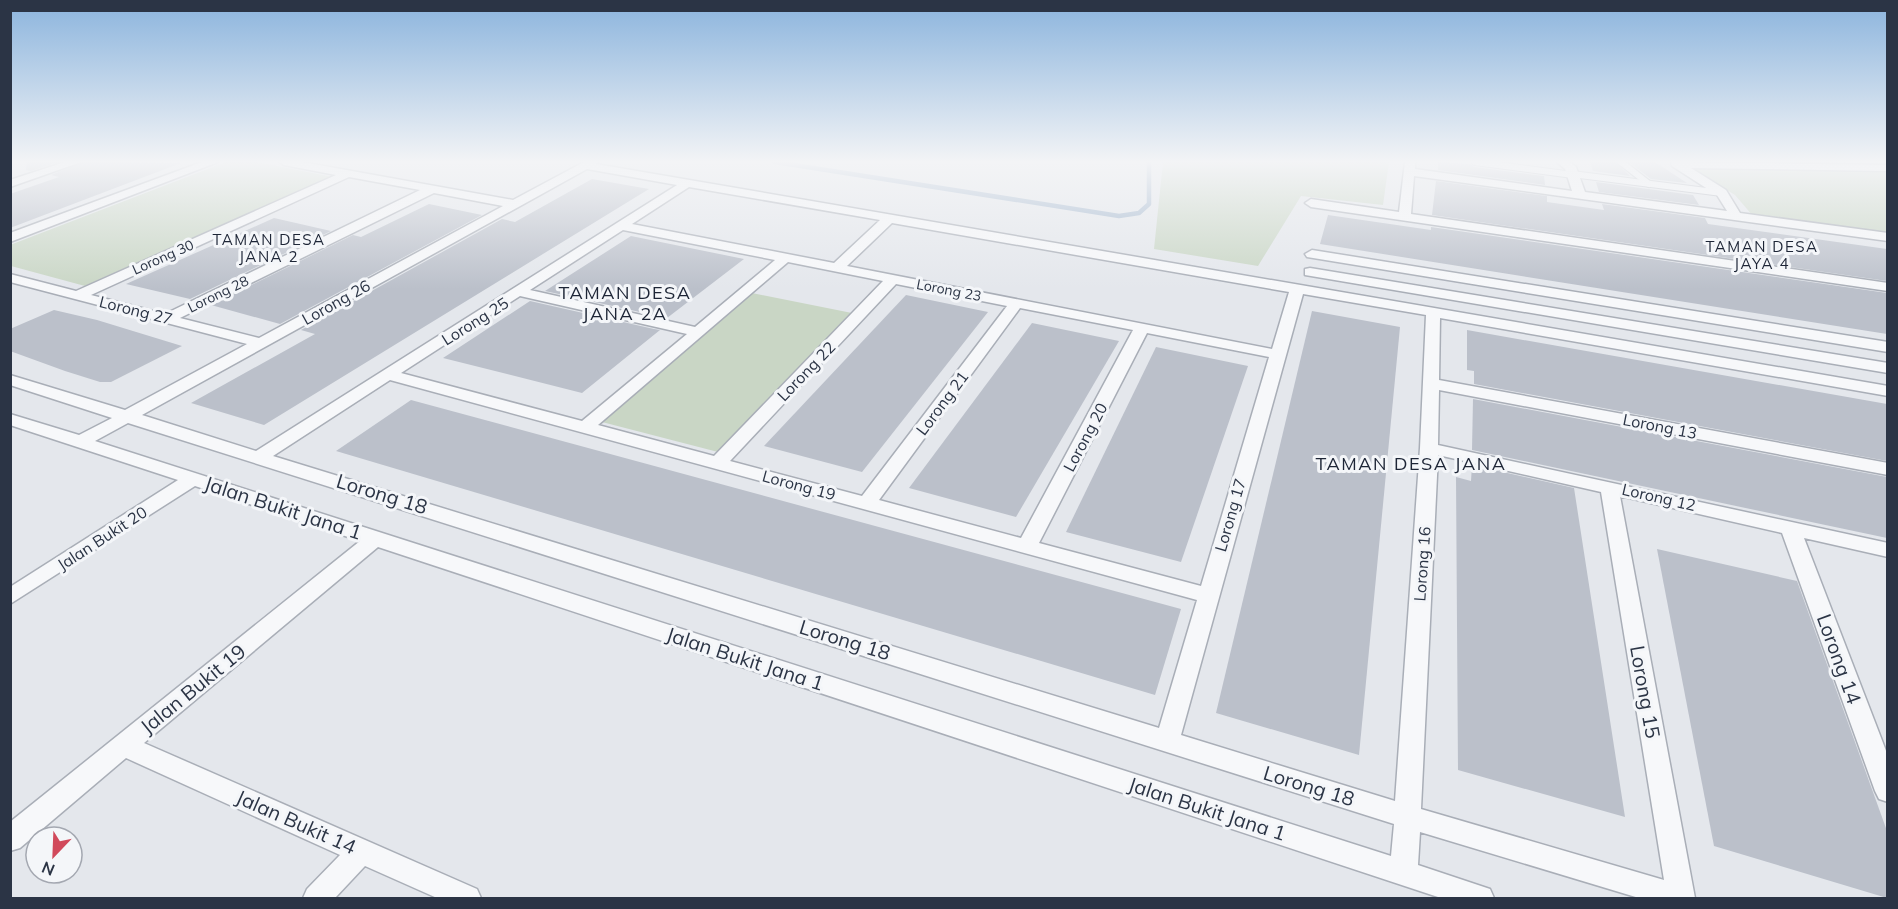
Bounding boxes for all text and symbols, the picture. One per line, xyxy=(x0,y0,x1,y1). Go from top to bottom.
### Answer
district label: TAMAN DESA JANA 2 xyxy=(212,230,326,266)
street label: Lorong 30 xyxy=(129,235,197,279)
district label: TAMAN DESA JAYA 4 xyxy=(1705,237,1819,273)
street label: Lorong 28 xyxy=(185,272,251,316)
street label: Lorong 26 xyxy=(298,275,374,329)
street label: Lorong 23 xyxy=(915,275,983,305)
district label: TAMAN DESA JANA 2A xyxy=(559,281,691,325)
street label: Lorong 27 xyxy=(97,291,175,329)
street label: Lorong 25 xyxy=(438,293,512,349)
street label: Lorong 22 xyxy=(773,337,839,405)
street label: Lorong 21 xyxy=(911,367,973,439)
street label: Lorong 20 xyxy=(1059,399,1111,475)
street label: Lorong 13 xyxy=(1621,409,1699,443)
district label: TAMAN DESA JANA xyxy=(1316,452,1506,475)
street label: Lorong 19 xyxy=(760,466,838,504)
street label: Lorong 18 xyxy=(334,468,431,519)
street label: Jalan Bukit Jana 1 xyxy=(201,470,365,545)
street label: Lorong 17 xyxy=(1210,476,1250,554)
street label: Lorong 12 xyxy=(1620,479,1698,515)
street label: Jalan Bukit 20 xyxy=(53,502,151,574)
street label: Lorong 16 xyxy=(1409,526,1435,602)
street label: Lorong 14 xyxy=(1812,610,1867,707)
street label: Lorong 18 xyxy=(797,614,894,665)
street label: Jalan Bukit Jana 1 xyxy=(663,621,827,696)
street label: Jalan Bukit 19 xyxy=(135,638,251,739)
street label: Lorong 15 xyxy=(1625,644,1666,740)
street label: Lorong 18 xyxy=(1261,760,1358,811)
street label: Jalan Bukit Jana 1 xyxy=(1125,771,1289,846)
street label: Jalan Bukit 14 xyxy=(232,784,360,859)
north arrow xyxy=(24,825,84,885)
text: N xyxy=(39,857,58,880)

